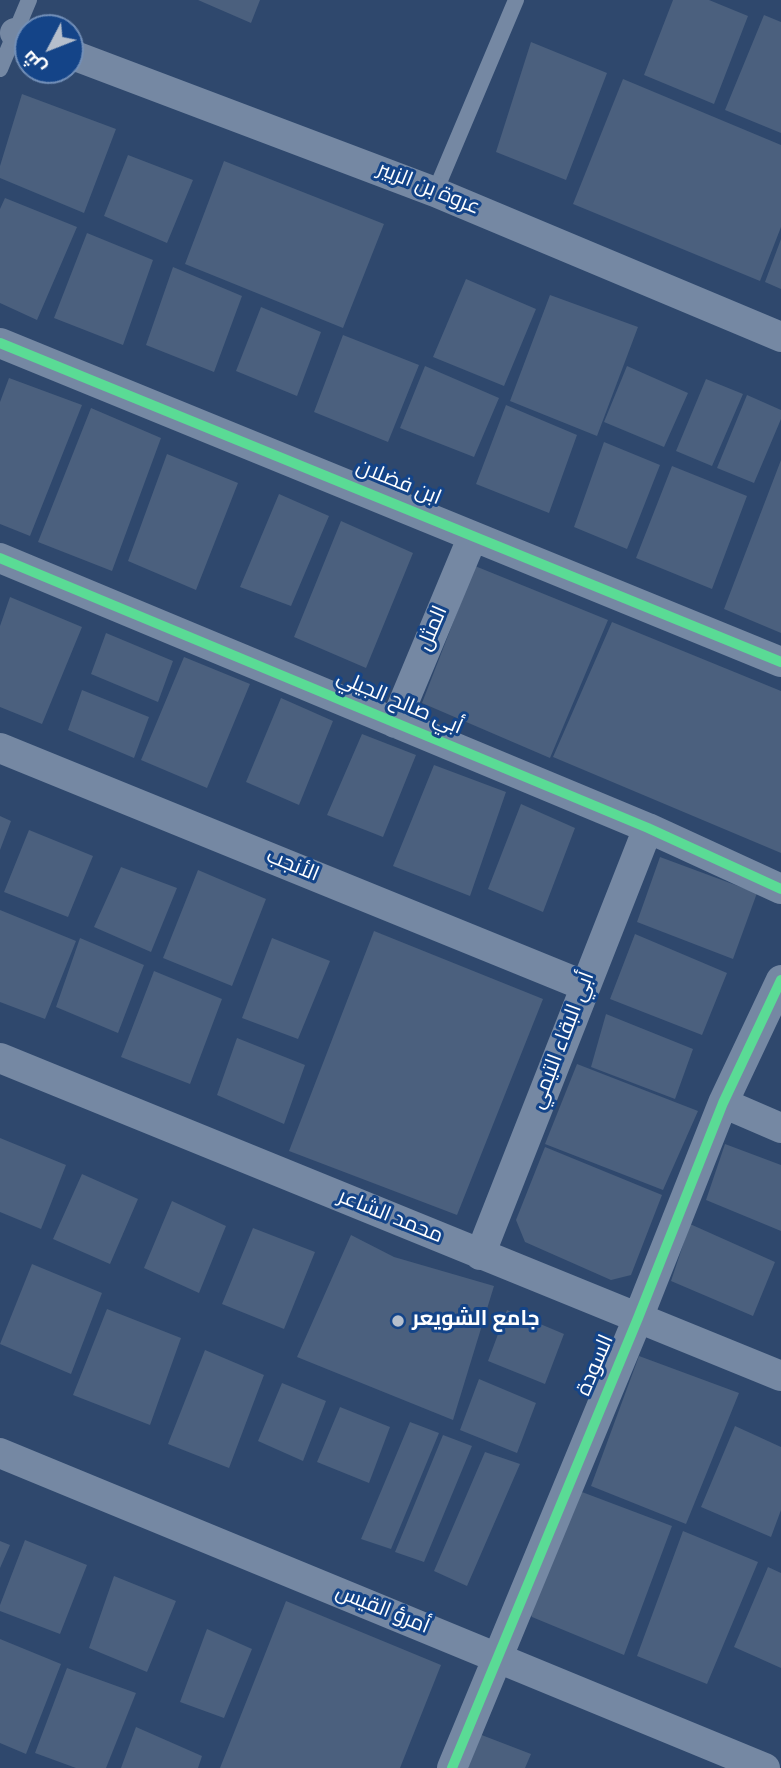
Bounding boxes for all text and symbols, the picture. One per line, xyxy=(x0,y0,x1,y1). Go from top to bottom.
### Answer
north arrow xyxy=(14,14,84,84)
text: ش xyxy=(18,45,52,79)
street label: عروة بن الزبير xyxy=(373,158,483,222)
street label: ابن فضلان xyxy=(352,456,444,512)
street label: المثل xyxy=(413,603,455,655)
street label: أبي صالح الجيلي xyxy=(332,666,466,742)
street label: الأنجب xyxy=(262,845,322,889)
street label: أبي البقاء التيمي xyxy=(526,969,602,1113)
street label: محمد الشاعر xyxy=(334,1186,446,1250)
place label: جامع الشويعر xyxy=(412,1308,540,1334)
marker: جامع الشويعر xyxy=(390,1313,406,1329)
street label: السودة xyxy=(573,1332,621,1400)
street label: أمرؤ القيس xyxy=(331,1581,433,1641)

